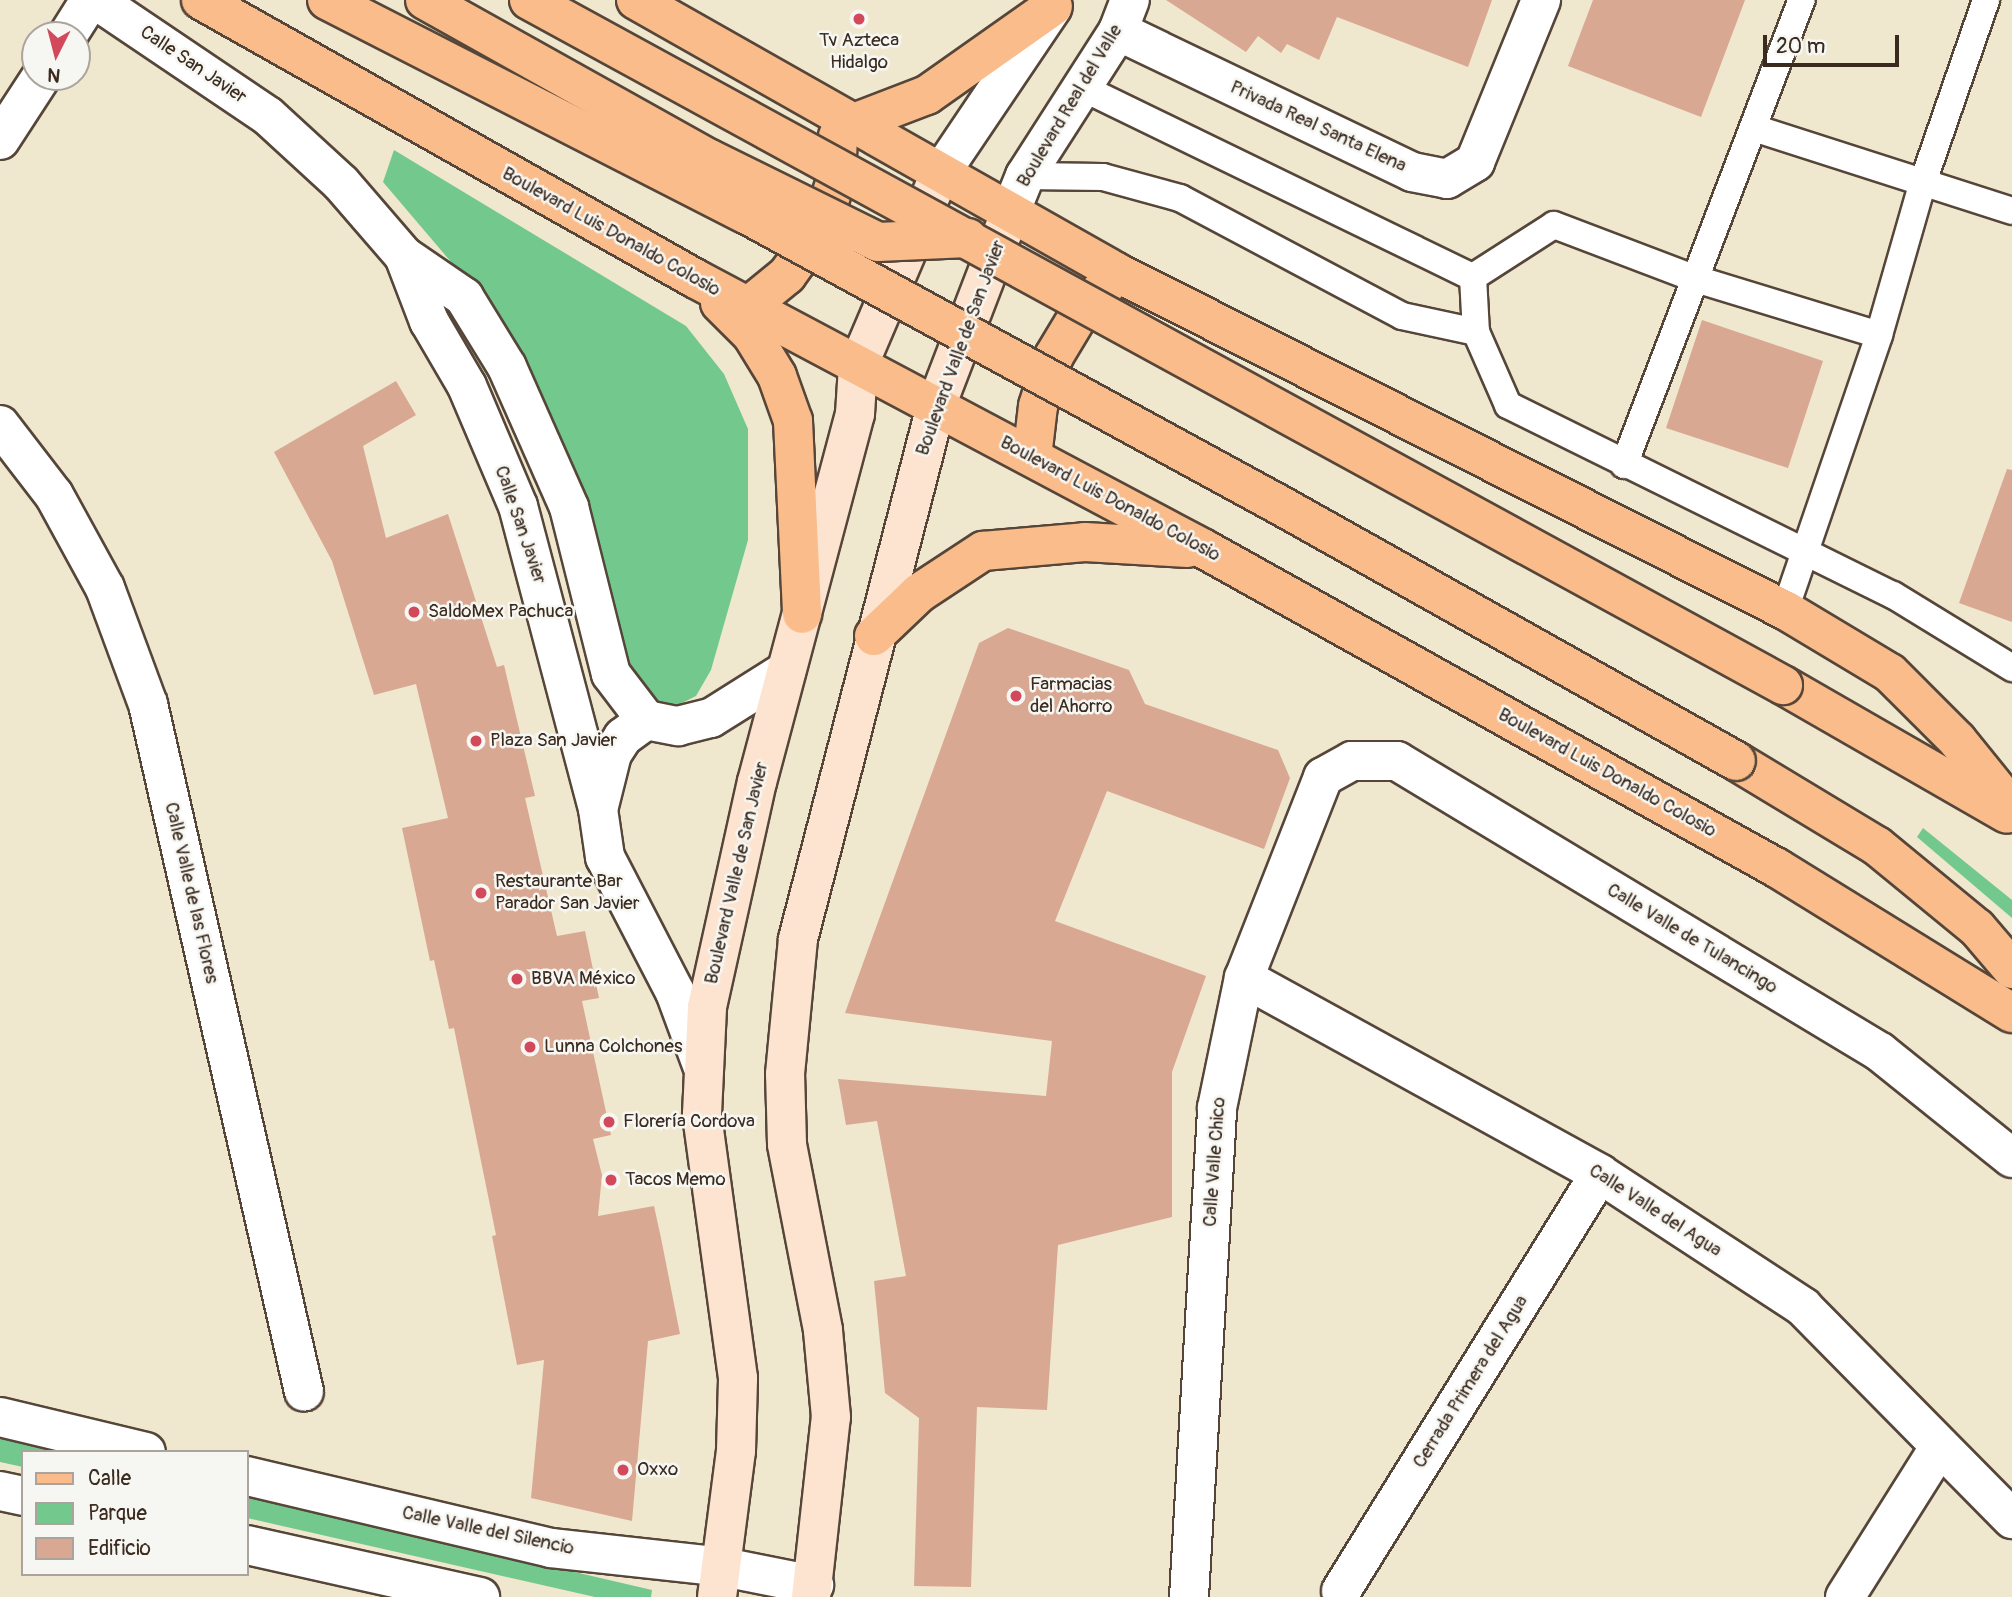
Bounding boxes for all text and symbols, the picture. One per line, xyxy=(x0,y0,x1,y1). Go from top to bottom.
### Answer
marker: Tv Azteca Hidalgo xyxy=(851,11,867,27)
north arrow xyxy=(21,21,91,91)
street label: Calle San Javier xyxy=(136,21,250,109)
street label: Boulevard Real del Valle xyxy=(1012,21,1128,191)
scale bar xyxy=(1767,21,1904,65)
place label: Tv Azteca Hidalgo xyxy=(819,30,899,74)
text: 20 m xyxy=(1776,33,1825,60)
text: N xyxy=(46,62,62,88)
street label: Privada Real Santa Elena xyxy=(1226,76,1410,178)
street label: Boulevard Luis Donaldo Colosio xyxy=(498,162,724,302)
street label: Boulevard Valle de San Javier xyxy=(911,237,1011,459)
street label: Boulevard Luis Donaldo Colosio xyxy=(996,431,1224,567)
street label: Calle San Javier xyxy=(489,463,551,587)
place label: SaldoMex Pachuca xyxy=(428,601,573,623)
marker: SaldoMex Pachuca xyxy=(406,604,422,620)
place label: Farmacias del Ahorro xyxy=(1030,674,1112,718)
marker: Farmacias del Ahorro xyxy=(1008,688,1024,704)
street label: Boulevard Luis Donaldo Colosio xyxy=(1494,703,1720,843)
place label: Plaza San Javier xyxy=(490,730,617,752)
marker: Plaza San Javier xyxy=(468,733,484,749)
street label: Boulevard Valle de San Javier xyxy=(700,760,774,986)
street label: Calle Valle de las Flores xyxy=(159,800,223,986)
place label: Restaurante Bar Parador San Javier xyxy=(495,871,639,915)
street label: Calle Valle de Tulancingo xyxy=(1602,879,1782,999)
marker: Restaurante Bar Parador San Javier xyxy=(473,885,489,901)
place label: BBVA México xyxy=(531,968,635,990)
marker: BBVA México xyxy=(509,971,525,987)
place label: Lunna Colchones xyxy=(544,1036,682,1058)
marker: Lunna Colchones xyxy=(522,1039,538,1055)
street label: Calle Valle Chico xyxy=(1199,1096,1231,1228)
place label: Florería Cordova xyxy=(623,1111,755,1133)
marker: Florería Cordova xyxy=(601,1114,617,1130)
street label: Calle Valle del Agua xyxy=(1584,1160,1726,1262)
place label: Tacos Memo xyxy=(625,1169,726,1191)
marker: Tacos Memo xyxy=(603,1172,619,1188)
street label: Cerrada Primera del Agua xyxy=(1409,1291,1533,1473)
legend xyxy=(21,1450,248,1576)
place label: Oxxo xyxy=(637,1459,678,1481)
marker: Oxxo xyxy=(615,1462,631,1478)
text: Calle xyxy=(88,1465,131,1492)
text: Parque xyxy=(88,1500,147,1527)
street label: Calle Valle del Silencio xyxy=(400,1502,576,1560)
text: Edificio xyxy=(88,1535,151,1562)

